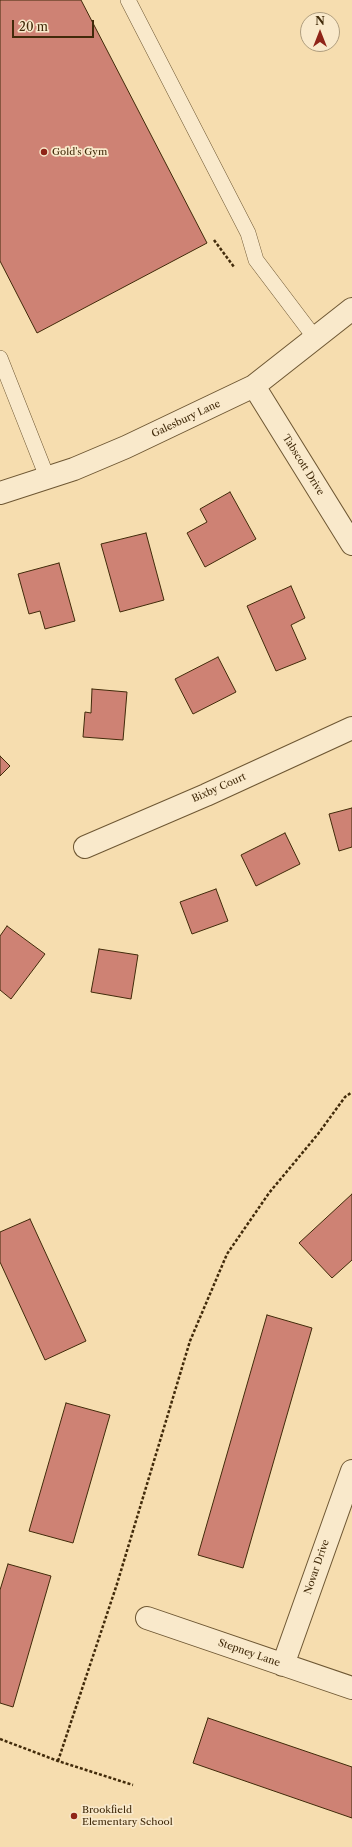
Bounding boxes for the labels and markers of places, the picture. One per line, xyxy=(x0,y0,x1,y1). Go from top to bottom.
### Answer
place label: Gold's Gym xyxy=(52,146,107,158)
marker: Gold's Gym xyxy=(39,147,49,157)
place label: Brookfield Elementary School xyxy=(82,1804,173,1828)
marker: Brookfield Elementary School xyxy=(69,1811,79,1821)

